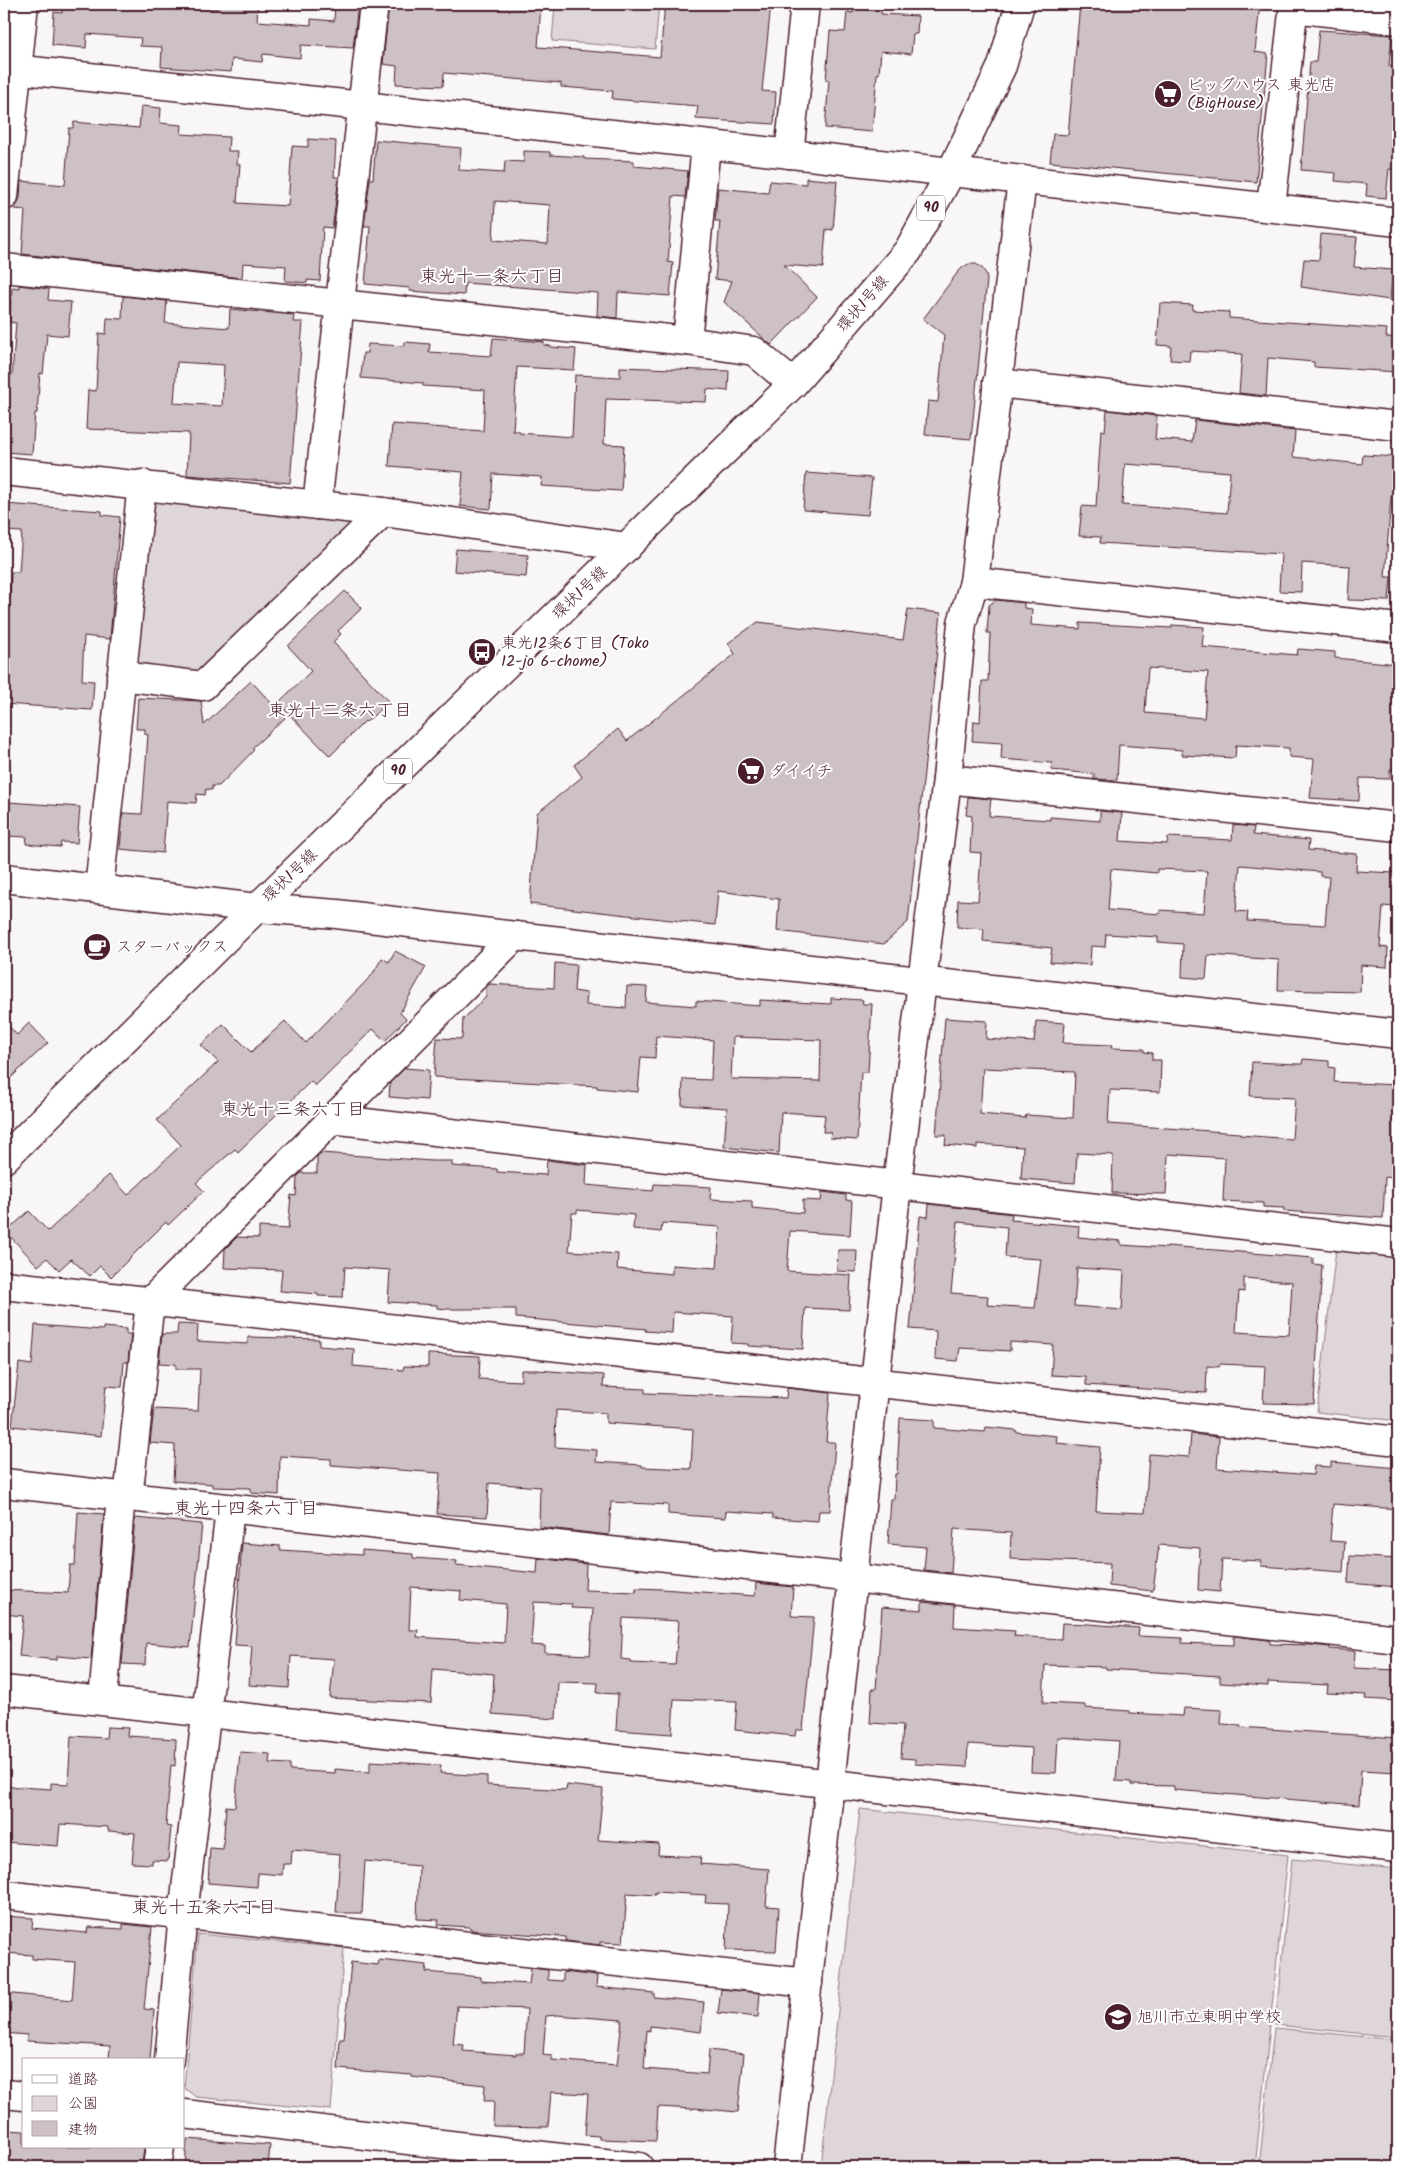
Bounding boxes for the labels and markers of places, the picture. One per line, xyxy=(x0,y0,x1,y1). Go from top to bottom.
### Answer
place label: ビッグハウス 東光店 (BigHouse) xyxy=(1187,73,1336,116)
supermarket icon: ビッグハウス 東光店 (BigHouse) xyxy=(1153,79,1183,109)
place label: 東光12条6丁目 (Toko 12-jo 6-chome) xyxy=(501,631,649,674)
bus stop icon: 東光12条6丁目 (Toko 12-jo 6-chome) xyxy=(467,637,497,667)
supermarket icon: ダイイチ xyxy=(736,756,766,786)
place label: ダイイチ xyxy=(770,759,832,784)
cafe icon: スターバックス xyxy=(82,932,112,962)
place label: スターバックス xyxy=(116,935,228,960)
school or university icon: 旭川市立東明中学校 xyxy=(1103,2002,1133,2032)
place label: 旭川市立東明中学校 xyxy=(1137,2005,1281,2030)

